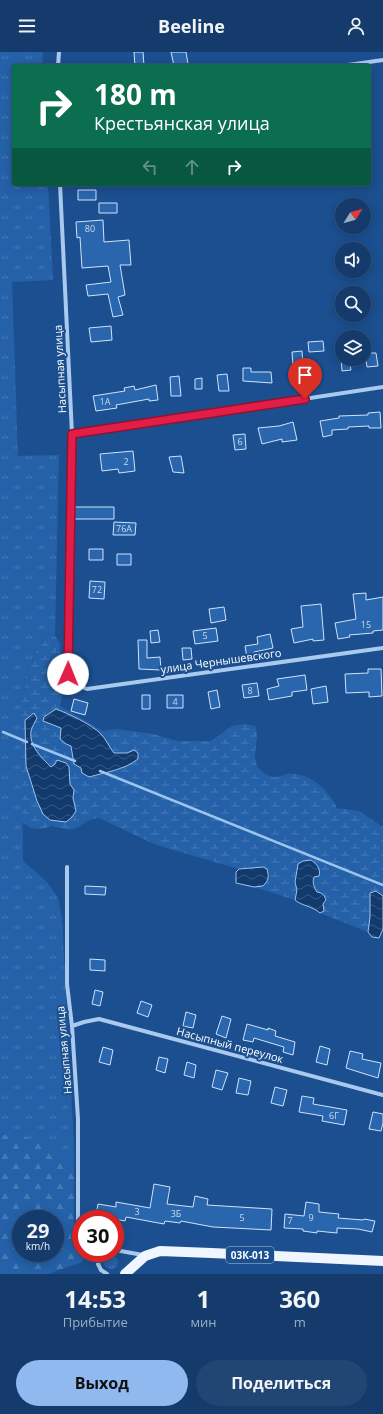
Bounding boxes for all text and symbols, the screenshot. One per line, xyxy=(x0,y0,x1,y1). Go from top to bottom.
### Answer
text: Beeline xyxy=(158,14,225,38)
icon: menu xyxy=(16,15,38,37)
icon: person xyxy=(345,15,367,37)
text: 180 m xyxy=(94,75,177,113)
icon: right xyxy=(28,80,80,132)
text: Крестьянская улица xyxy=(94,111,270,135)
icon: left xyxy=(139,156,161,178)
icon: ahead xyxy=(181,156,203,178)
icon: right xyxy=(223,156,245,178)
north arrow xyxy=(335,198,371,234)
map controls xyxy=(335,198,371,366)
house number: 80 xyxy=(85,222,95,235)
button: sound xyxy=(335,242,371,278)
button: search xyxy=(335,286,371,322)
street label: Насыпная улица xyxy=(50,324,69,414)
button: layers xyxy=(335,330,371,366)
pin xyxy=(288,358,322,399)
icon: arrive xyxy=(294,364,316,386)
house number: 1А xyxy=(100,395,111,408)
house number: 6 xyxy=(237,435,243,448)
house number: 2 xyxy=(123,455,129,468)
house number: 76А xyxy=(116,522,132,535)
house number: 72 xyxy=(92,583,102,596)
house number: 15 xyxy=(361,618,371,631)
house number: 5 xyxy=(202,629,208,642)
street label: улица Чернышевского xyxy=(160,645,283,676)
position arrow xyxy=(47,653,89,695)
house number: 8 xyxy=(247,684,253,697)
house number: 4 xyxy=(172,695,178,708)
street label: Насыпная улица xyxy=(52,1005,75,1095)
street label: Насыпный переулок xyxy=(175,1023,286,1066)
house number: 6Г xyxy=(329,1109,339,1122)
house number: 3 xyxy=(134,1205,140,1218)
house number: 3Б xyxy=(171,1207,182,1220)
speed limit sign: 30 xyxy=(72,1210,124,1262)
house number: 5 xyxy=(239,1211,245,1224)
house number: 9 xyxy=(308,1211,314,1224)
house number: 7 xyxy=(287,1214,293,1227)
text: 29 xyxy=(27,1217,49,1244)
text: km/h xyxy=(26,1239,50,1253)
road number: 03К-013 xyxy=(226,1247,274,1263)
text: 14:53 xyxy=(64,1282,126,1315)
text: 1 xyxy=(197,1282,210,1315)
text: 360 xyxy=(279,1282,320,1315)
text: Прибытие xyxy=(63,1313,128,1331)
text: мин xyxy=(190,1313,216,1331)
text: m xyxy=(294,1313,306,1331)
button: Выход xyxy=(16,1360,188,1406)
button: Поделиться xyxy=(196,1360,367,1406)

